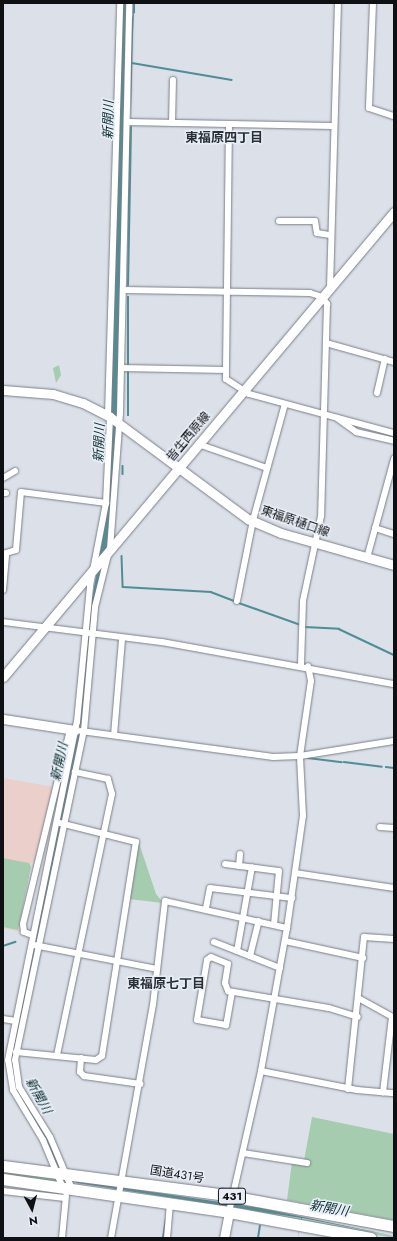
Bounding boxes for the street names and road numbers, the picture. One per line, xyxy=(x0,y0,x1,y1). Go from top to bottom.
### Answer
street label: 皆生西原線 xyxy=(164,409,214,465)
street label: 東福原樋口線 xyxy=(259,503,331,541)
street label: 国道431号 xyxy=(149,1164,205,1186)
road number: 431 xyxy=(217,1187,247,1205)

